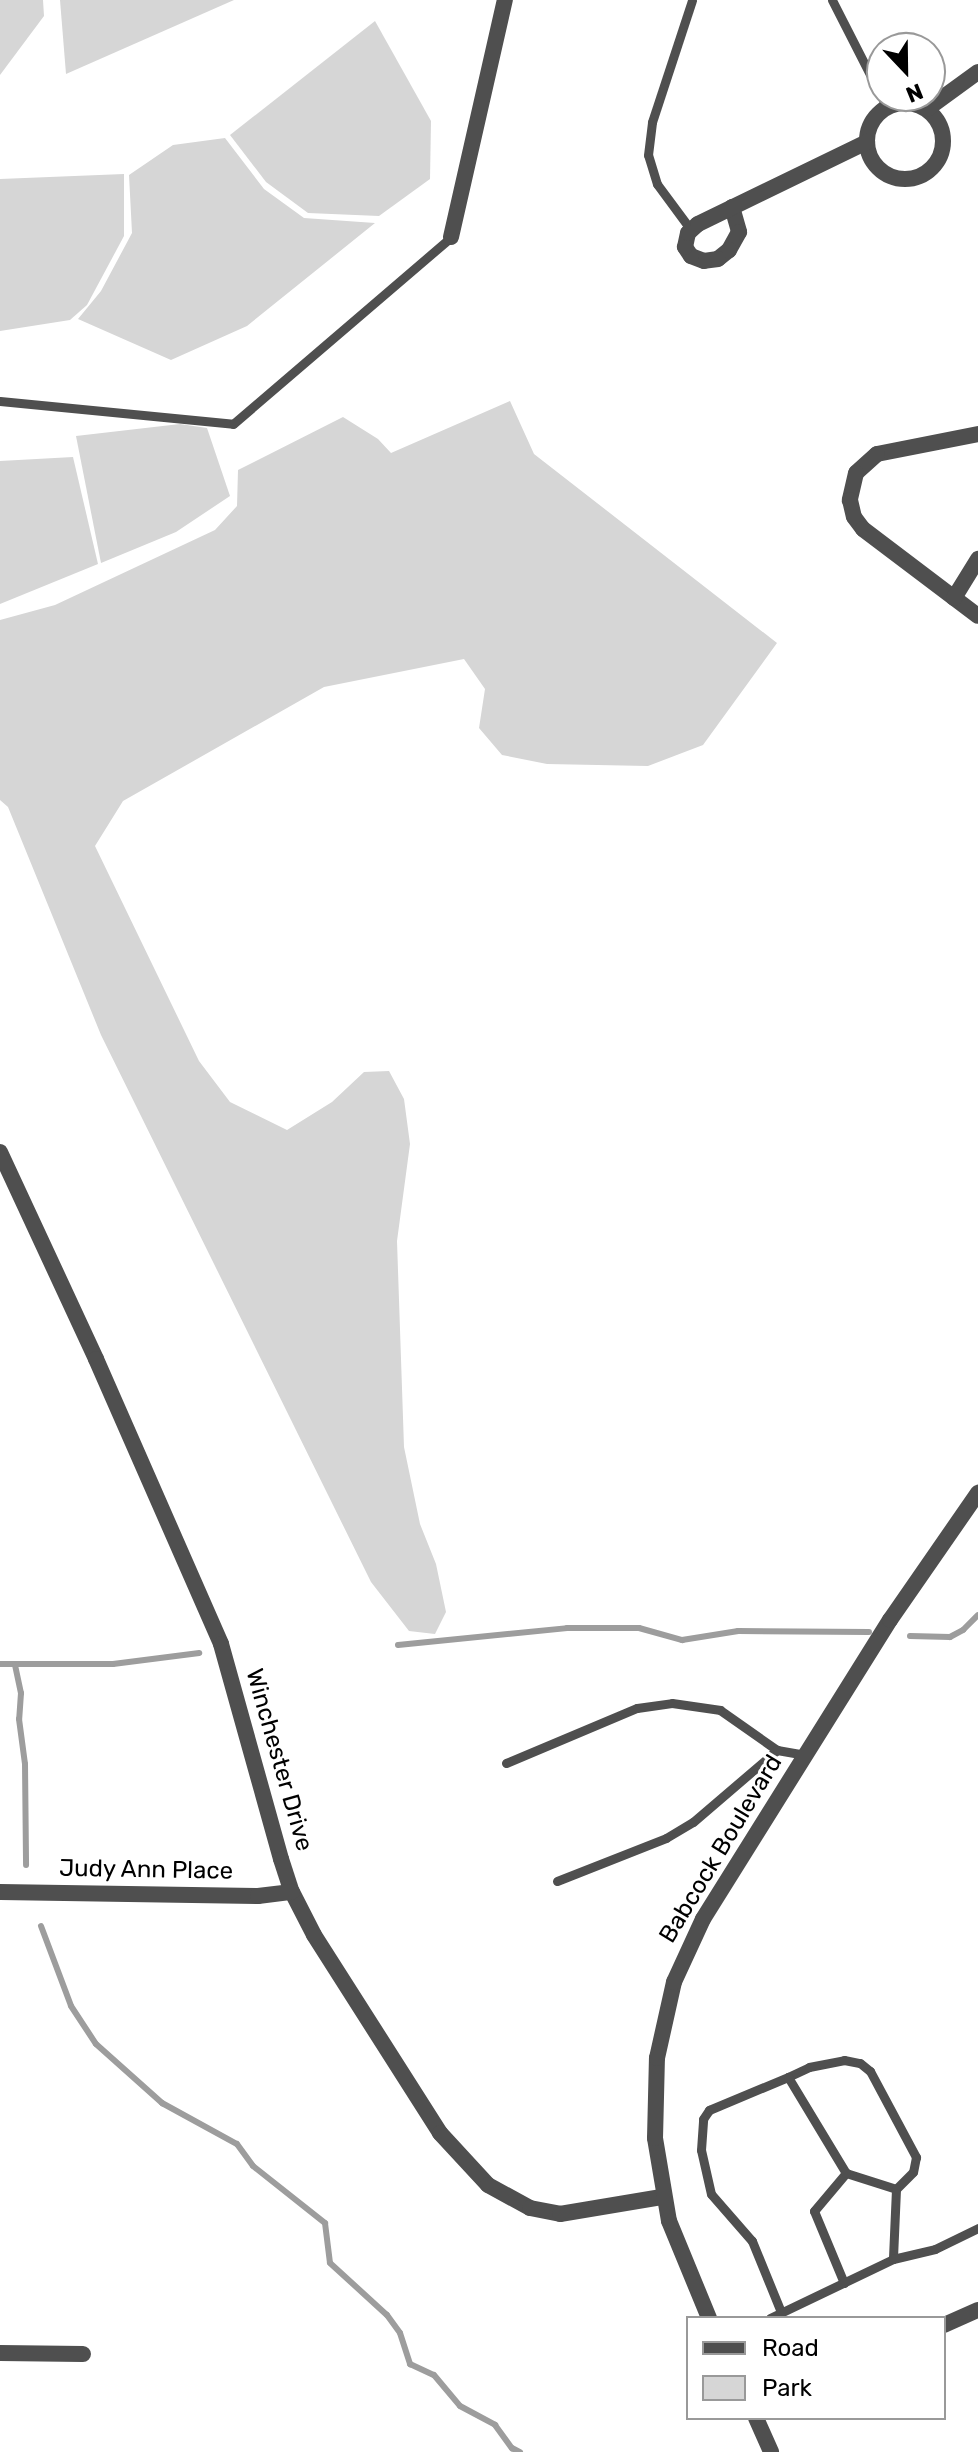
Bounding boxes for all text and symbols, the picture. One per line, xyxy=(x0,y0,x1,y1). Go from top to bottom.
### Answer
north arrow xyxy=(866,32,946,112)
text: N xyxy=(902,77,927,108)
street label: Winchester Drive xyxy=(239,1665,319,1855)
street label: Babcock Boulevard xyxy=(653,1750,789,1948)
street label: Judy Ann Place xyxy=(58,1854,234,1886)
legend xyxy=(686,2316,946,2420)
text: Road xyxy=(762,2334,819,2362)
text: Park xyxy=(762,2374,812,2402)

